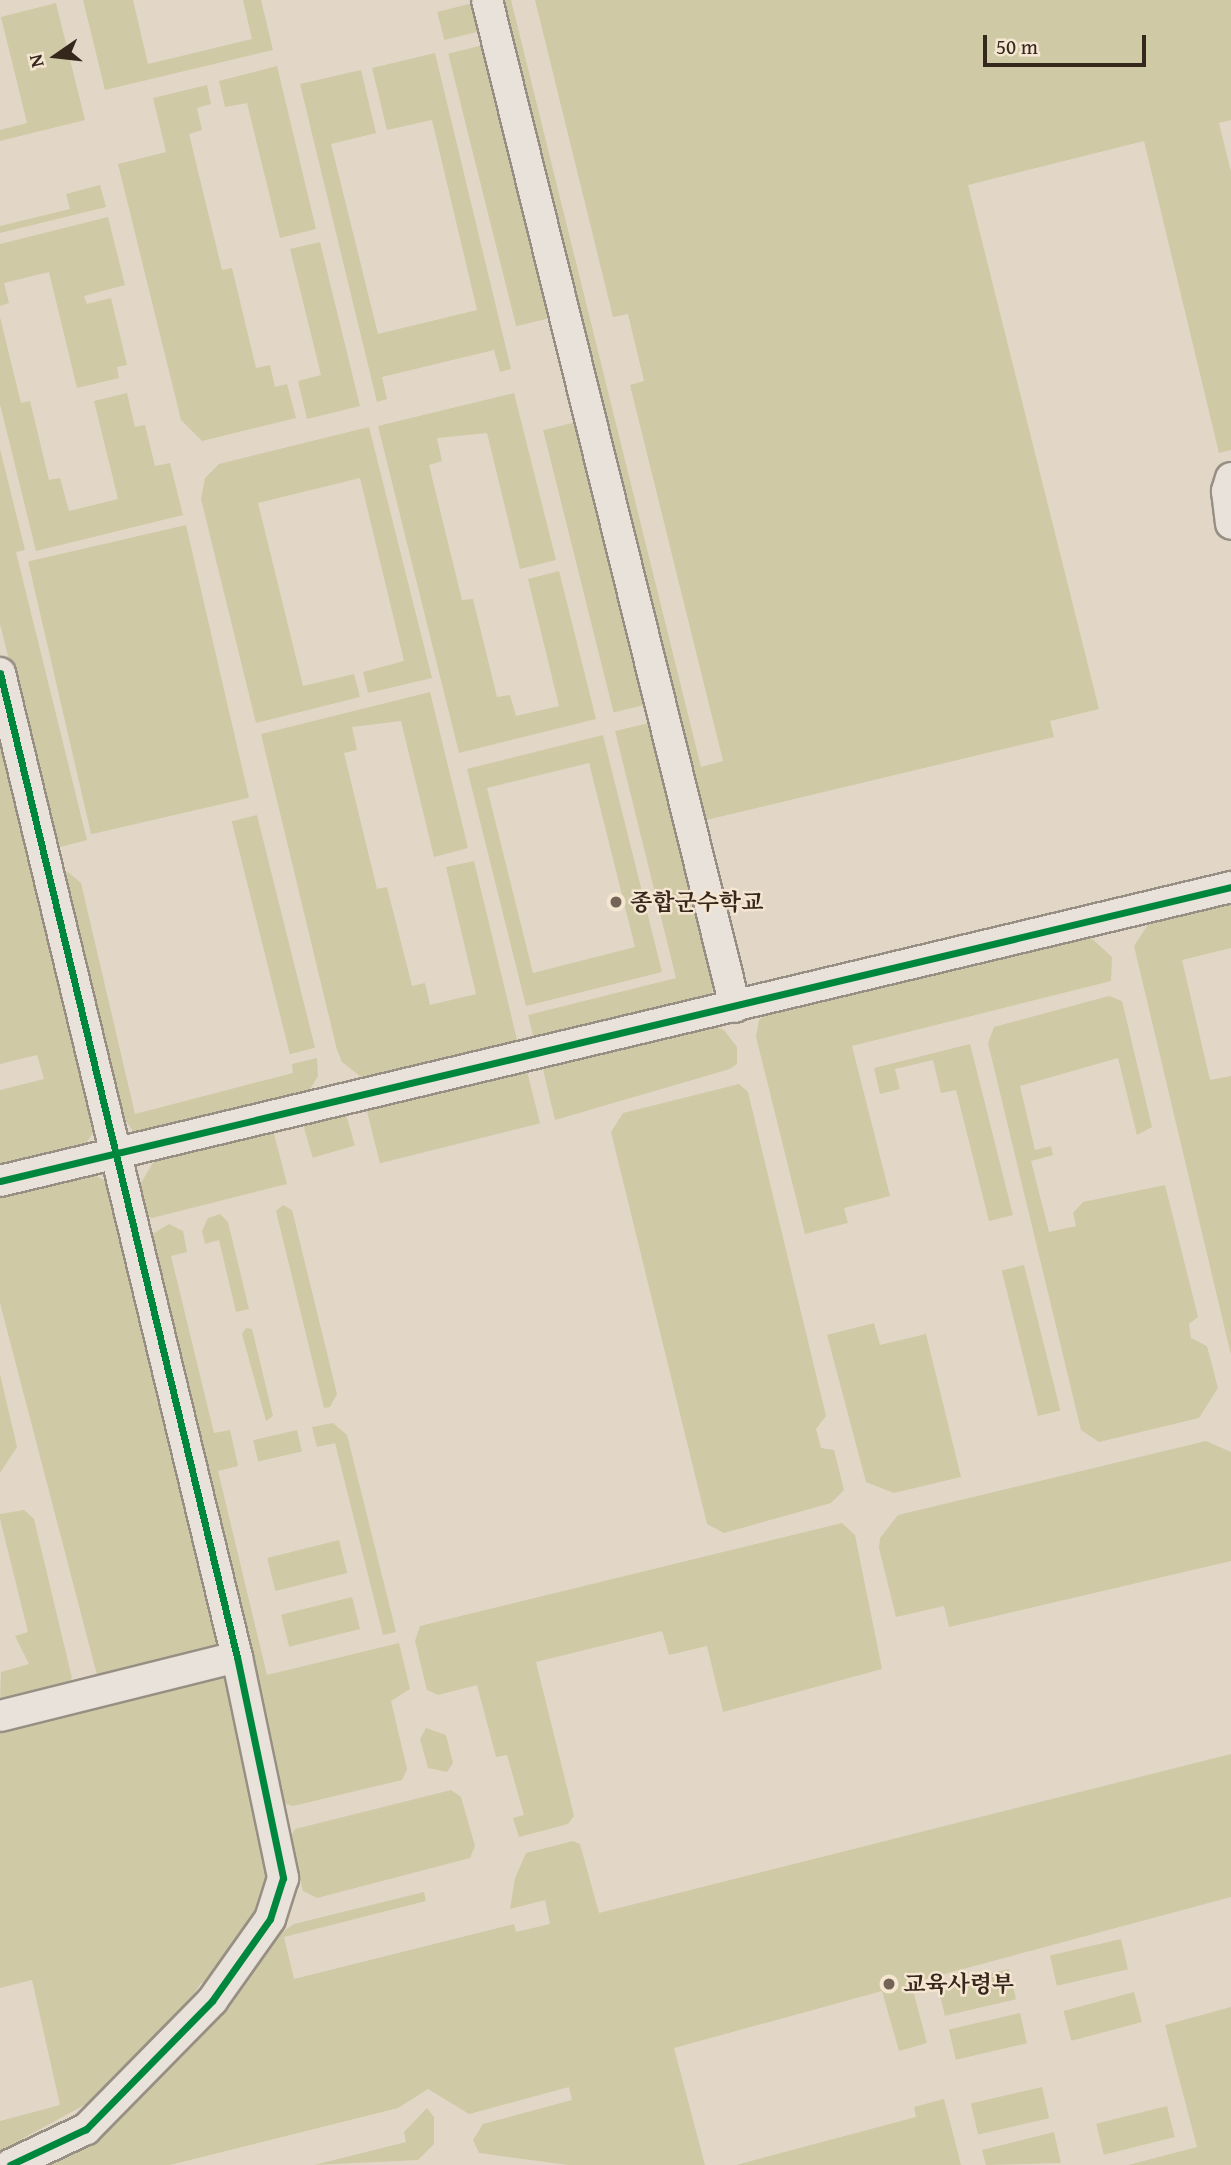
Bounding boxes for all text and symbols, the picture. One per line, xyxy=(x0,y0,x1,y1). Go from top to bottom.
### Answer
north arrow xyxy=(21,21,91,91)
scale bar xyxy=(986,21,1149,65)
text: 50 m xyxy=(996,31,1038,62)
text: N xyxy=(21,52,51,71)
place label: 종합군수학교 xyxy=(630,888,763,916)
marker: 종합군수학교 xyxy=(608,894,624,910)
place label: 교육사령부 xyxy=(903,1970,1014,1998)
marker: 교육사령부 xyxy=(881,1976,897,1992)

